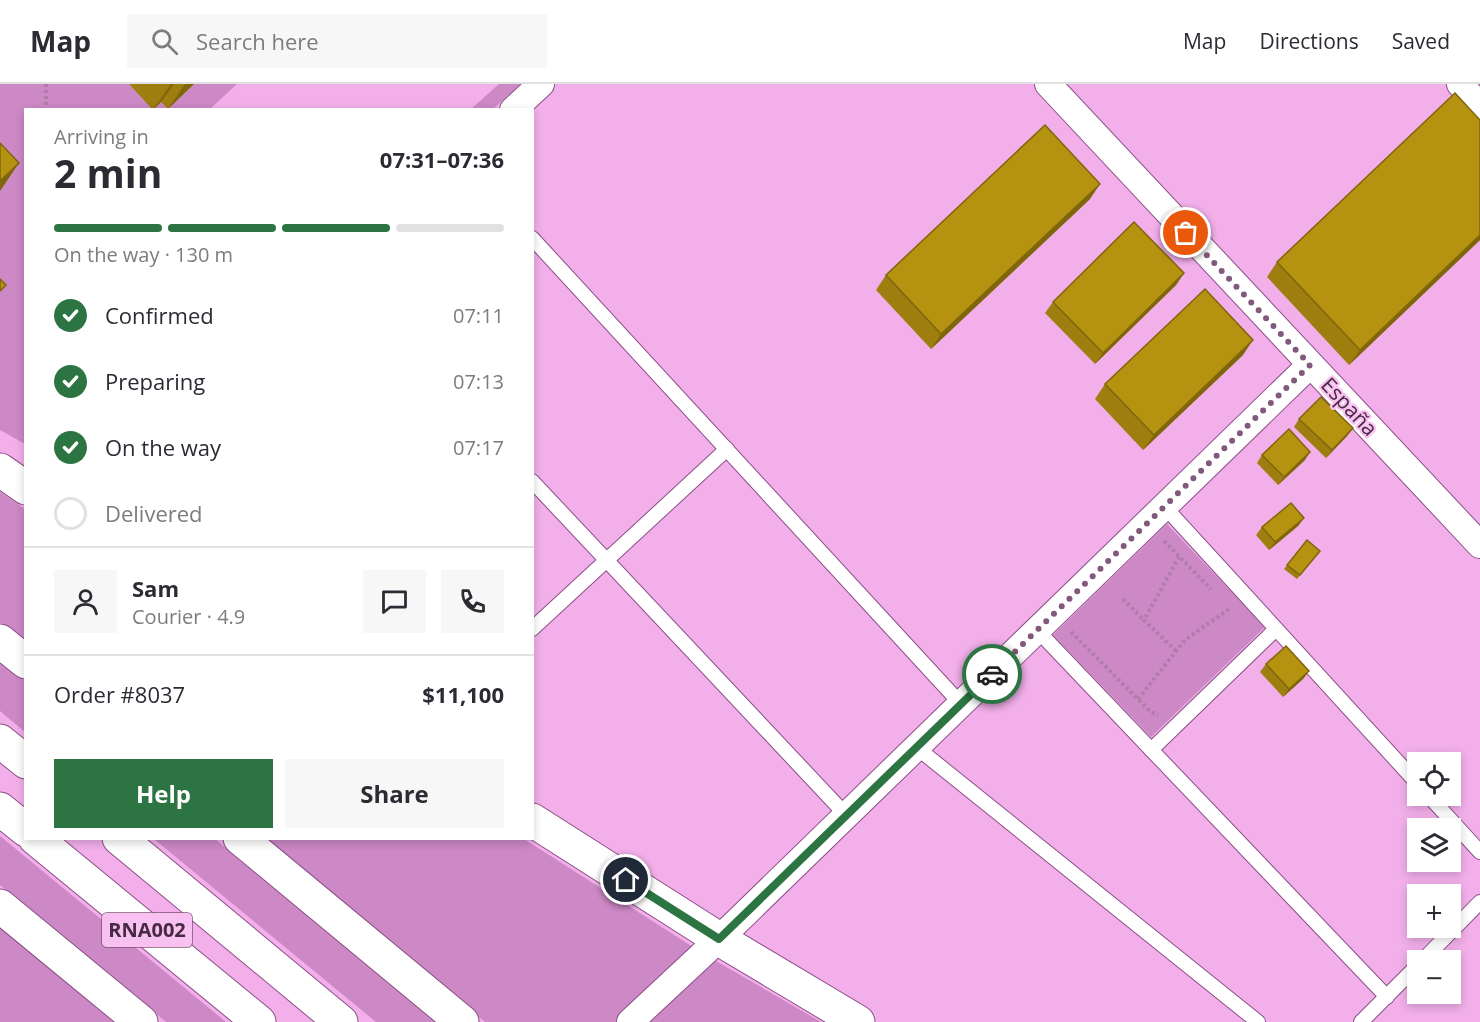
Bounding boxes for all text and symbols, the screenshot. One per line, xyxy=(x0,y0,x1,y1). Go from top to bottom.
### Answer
search box xyxy=(127,14,547,68)
text: Map xyxy=(30,22,91,60)
icon: search xyxy=(148,25,181,58)
text: Search here xyxy=(196,26,319,56)
text: Map xyxy=(1183,27,1226,55)
text: Directions xyxy=(1259,27,1359,55)
text: Saved xyxy=(1392,27,1450,55)
text: Arriving in xyxy=(54,123,149,150)
text: 07:31–07:36 xyxy=(380,144,504,174)
text: 2 min xyxy=(54,146,162,199)
pin xyxy=(1160,207,1211,258)
icon: bag xyxy=(1169,216,1202,249)
text: On the way · 130 m xyxy=(54,241,233,268)
icon: check xyxy=(54,299,87,332)
text: Confirmed xyxy=(105,300,214,330)
text: 07:11 xyxy=(453,302,504,329)
icon: check xyxy=(54,365,87,398)
text: Preparing xyxy=(105,366,205,396)
text: 07:13 xyxy=(453,368,504,395)
street label: España xyxy=(1315,371,1384,442)
icon: check xyxy=(54,431,87,464)
text: On the way xyxy=(105,432,221,462)
text: 07:17 xyxy=(453,434,504,461)
text: Delivered xyxy=(105,498,203,528)
button: person xyxy=(54,570,117,633)
button: chat xyxy=(363,570,426,633)
button: phone xyxy=(441,570,504,633)
text: Sam xyxy=(132,573,179,603)
text: Courier · 4.9 xyxy=(132,603,245,630)
courier xyxy=(962,644,1022,704)
icon: car xyxy=(976,658,1009,691)
text: Order #8037 xyxy=(54,679,185,709)
text: $11,100 xyxy=(422,679,504,709)
map controls xyxy=(1407,752,1461,1004)
button: locate xyxy=(1407,752,1461,806)
button: Help xyxy=(54,759,273,828)
button: Share xyxy=(285,759,504,828)
button: layers xyxy=(1407,818,1461,872)
pin xyxy=(600,854,651,905)
icon: home xyxy=(609,863,642,896)
button: + xyxy=(1407,884,1461,938)
road number: RNA002 xyxy=(102,913,192,947)
button: − xyxy=(1407,950,1461,1004)

